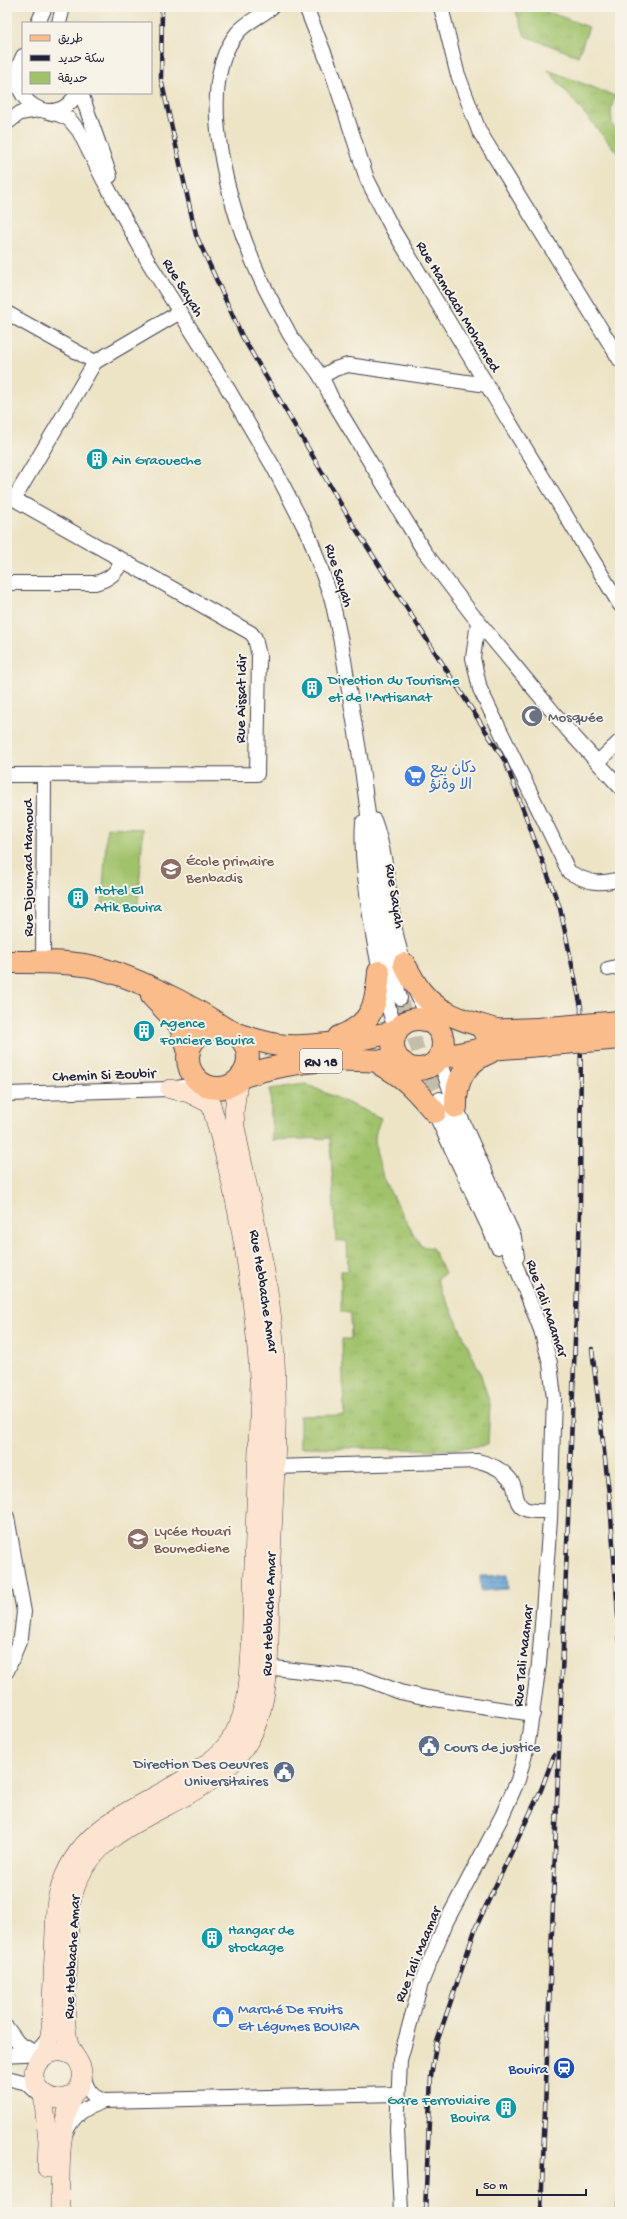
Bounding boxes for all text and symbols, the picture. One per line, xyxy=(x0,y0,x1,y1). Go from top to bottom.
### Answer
legend xyxy=(22,22,152,94)
text: طريق xyxy=(58,33,83,47)
text: سكة حديد xyxy=(58,53,105,67)
text: حديقة xyxy=(58,73,87,87)
street label: Rue Hamdach Mohamed xyxy=(411,238,504,377)
street label: Rue Sayah xyxy=(157,256,207,320)
building icon: Ain Graoueche xyxy=(84,446,110,472)
place label: Ain Graoueche xyxy=(112,452,202,470)
street label: Rue Sayah xyxy=(319,542,357,609)
street label: Rue Aissat Idir xyxy=(232,653,252,743)
place label: Direction du Tourisme et de l'Artisanat xyxy=(327,672,460,707)
building icon: Direction du Tourisme et de l'Artisanat xyxy=(299,675,325,701)
mosque icon: Mosquée xyxy=(519,703,545,729)
place label: Mosquée xyxy=(548,709,603,727)
place label: دكان بيع الا وةنؤ xyxy=(429,760,477,795)
supermarket icon: دكان بيع الا وةنؤ xyxy=(402,763,428,789)
street label: Rue Djoumad Hamoud xyxy=(20,798,38,937)
place label: École primaire Benbadis xyxy=(185,853,274,888)
school or university icon: École primaire Benbadis xyxy=(158,856,184,882)
street label: Rue Sayah xyxy=(380,863,408,930)
place label: Hotel El Atik Bouira xyxy=(94,882,163,917)
building icon: Hotel El Atik Bouira xyxy=(65,885,91,911)
place label: Agence Fonciere Bouira xyxy=(159,1015,255,1050)
building icon: Agence Fonciere Bouira xyxy=(131,1018,157,1044)
road number: RN 18 xyxy=(300,1049,342,1073)
street label: Chemin Si Zoubir xyxy=(52,1065,158,1087)
street label: Rue Hebbache Amar xyxy=(244,1229,282,1356)
street label: Rue Tali Maamar xyxy=(521,1258,572,1361)
place label: Lycée Houari Boumediene xyxy=(153,1523,231,1558)
school or university icon: Lycée Houari Boumediene xyxy=(125,1526,151,1552)
street label: Rue Hebbache Amar xyxy=(259,1550,281,1676)
street label: Rue Tali Maamar xyxy=(510,1603,538,1708)
public building icon: Cours de justice xyxy=(416,1733,442,1759)
place label: Cours de justice xyxy=(444,1739,541,1757)
place label: Direction Des Oeuvres Universitaires xyxy=(132,1756,268,1791)
public building icon: Direction Des Oeuvres Universitaires xyxy=(271,1759,297,1785)
street label: Rue Hebbache Amar xyxy=(61,1893,85,2020)
street label: Rue Tali Maamar xyxy=(391,1903,447,2005)
place label: Hangar de stockage xyxy=(228,1922,295,1957)
building icon: Hangar de stockage xyxy=(199,1925,225,1951)
place label: Marché De Fruits Et Légumes BOUIRA xyxy=(238,2001,360,2036)
shop icon: Marché De Fruits Et Légumes BOUIRA xyxy=(210,2004,236,2030)
station icon: Bouira xyxy=(551,2055,577,2081)
place label: Bouira xyxy=(508,2061,549,2079)
place label: Gare Ferroviaire Bouira xyxy=(387,2092,491,2127)
building icon: Gare Ferroviaire Bouira xyxy=(493,2095,519,2121)
scale bar xyxy=(477,2171,586,2197)
text: 50 m xyxy=(483,2180,508,2194)

